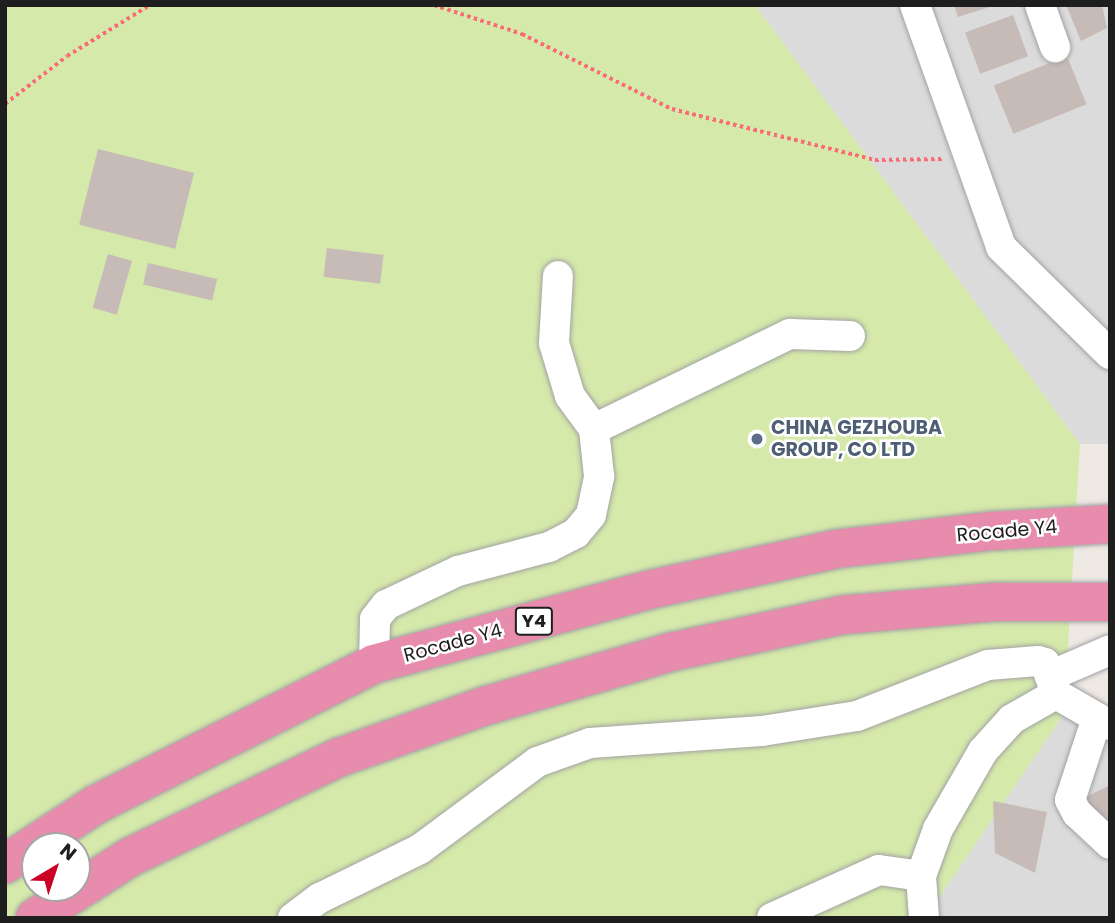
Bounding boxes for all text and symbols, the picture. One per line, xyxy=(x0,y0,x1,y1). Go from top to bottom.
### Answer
place label: CHINA GEZHOUBA GROUP, CO LTD xyxy=(771,417,942,461)
marker: CHINA GEZHOUBA GROUP, CO LTD xyxy=(749,431,765,447)
street label: Rocade Y4 xyxy=(956,515,1058,547)
road number: Y4 xyxy=(515,606,553,636)
street label: Rocade Y4 xyxy=(401,619,505,667)
north arrow xyxy=(21,832,91,902)
text: N xyxy=(54,837,82,867)

